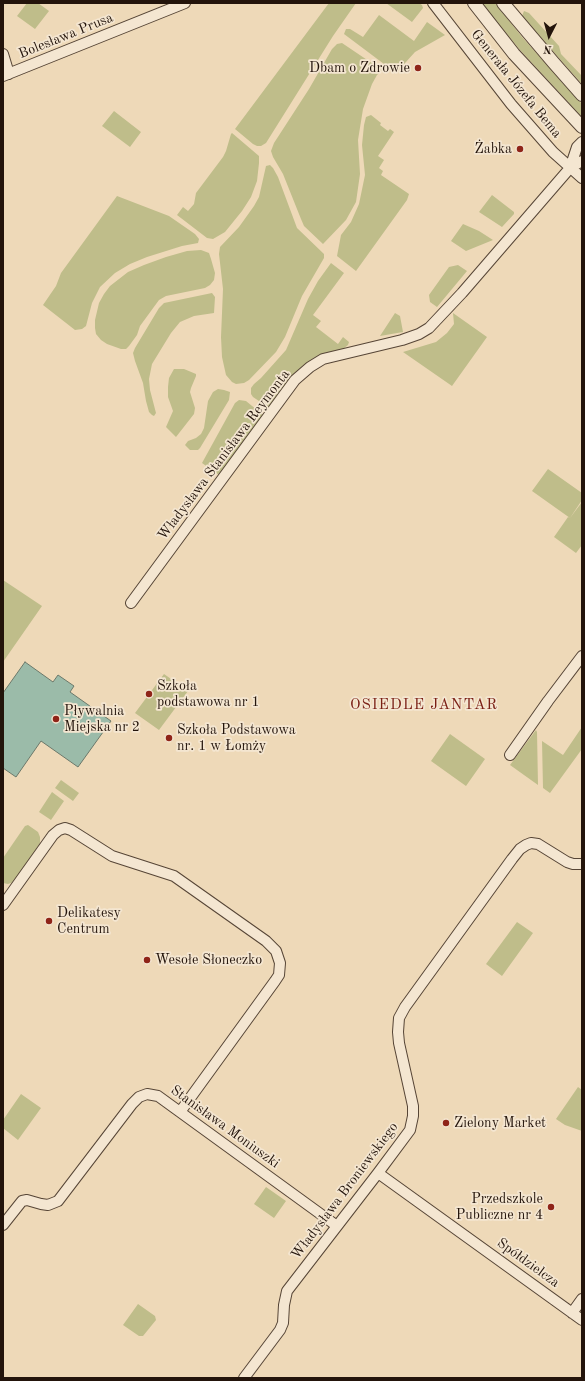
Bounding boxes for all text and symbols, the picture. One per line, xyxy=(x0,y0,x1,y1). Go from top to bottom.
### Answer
street label: Bolesława Prusa xyxy=(16,9,116,63)
north arrow xyxy=(529,16,569,56)
street label: Generała Józefa Bema xyxy=(467,26,565,142)
text: N xyxy=(543,43,552,54)
place label: Dbam o Zdrowie xyxy=(309,60,410,76)
marker: Dbam o Zdrowie xyxy=(413,63,423,73)
place label: Żabka xyxy=(475,141,512,157)
marker: Żabka xyxy=(515,144,525,154)
street label: Władysława Stanisława Reymonta xyxy=(154,366,294,544)
place label: Szkoła podstawowa nr 1 xyxy=(157,678,260,710)
marker: Szkoła podstawowa nr 1 xyxy=(144,689,154,699)
district label: OSIEDLE JANTAR xyxy=(350,696,498,714)
place label: Pływalnia Miejska nr 2 xyxy=(64,703,140,736)
marker: Pływalnia Miejska nr 2 xyxy=(51,714,61,724)
place label: Szkoła Podstawowa nr. 1 w Łomży xyxy=(177,722,296,754)
marker: Szkoła Podstawowa nr. 1 w Łomży xyxy=(164,733,174,743)
place label: Delikatesy Centrum xyxy=(57,905,121,938)
marker: Delikatesy Centrum xyxy=(44,916,54,926)
place label: Wesołe Słoneczko xyxy=(155,952,262,968)
marker: Wesołe Słoneczko xyxy=(142,955,152,965)
street label: Stanisława Moniuszki xyxy=(167,1082,283,1172)
place label: Zielony Market xyxy=(454,1115,546,1131)
marker: Zielony Market xyxy=(441,1118,451,1128)
street label: Władysława Broniewskiego xyxy=(288,1119,402,1263)
place label: Przedszkole Publiczne nr 4 xyxy=(456,1191,543,1224)
marker: Przedszkole Publiczne nr 4 xyxy=(546,1202,556,1212)
street label: Spółdzielcza xyxy=(493,1235,563,1291)

